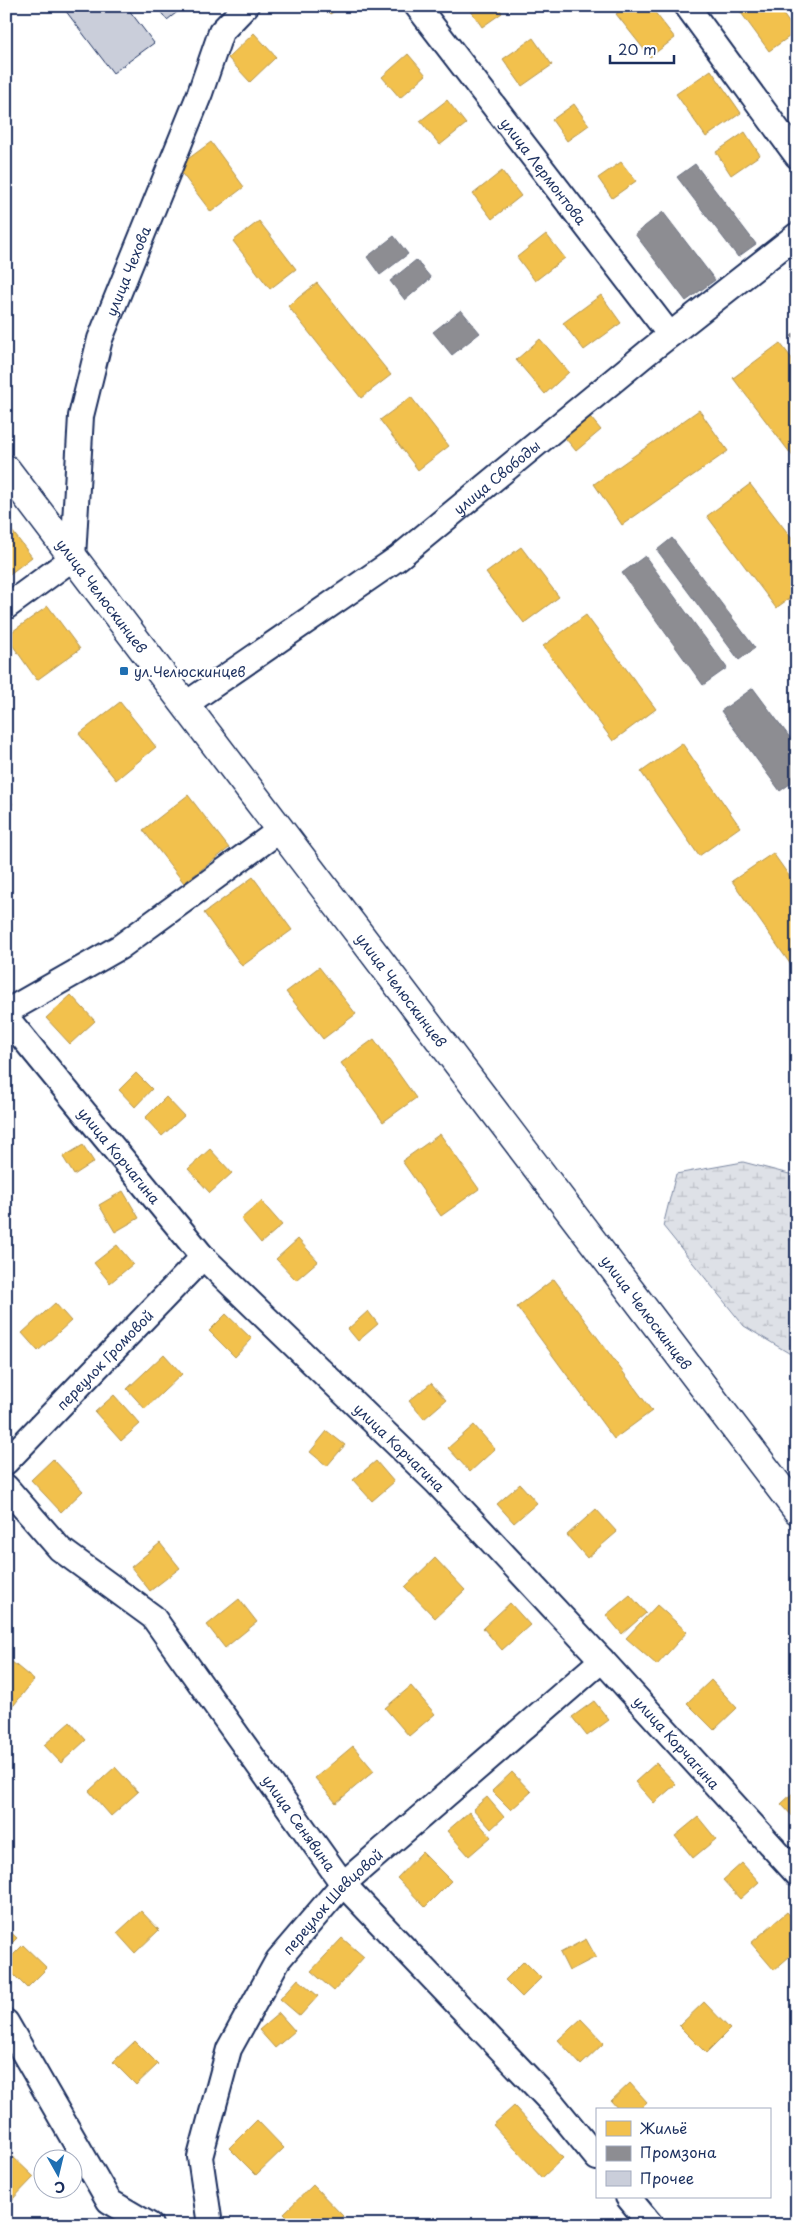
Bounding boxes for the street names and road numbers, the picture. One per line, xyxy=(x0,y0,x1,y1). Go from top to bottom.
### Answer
street label: улица Лермонтова xyxy=(496,113,592,229)
street label: улица Чехова xyxy=(100,223,155,319)
street label: улица Свободы xyxy=(449,435,544,519)
street label: улица Челюскинцев xyxy=(52,534,152,657)
street label: улица Челюскинцев xyxy=(351,928,452,1051)
street label: улица Корчагина xyxy=(73,1102,166,1208)
street label: улица Челюскинцев xyxy=(596,1251,697,1374)
street label: переулок Громовой xyxy=(51,1305,158,1414)
street label: улица Корчагина xyxy=(349,1398,450,1496)
street label: улица Корчагина xyxy=(629,1691,725,1794)
street label: улица Сенявина xyxy=(258,1770,341,1875)
street label: переулок Шевцовой xyxy=(277,1844,387,1959)

